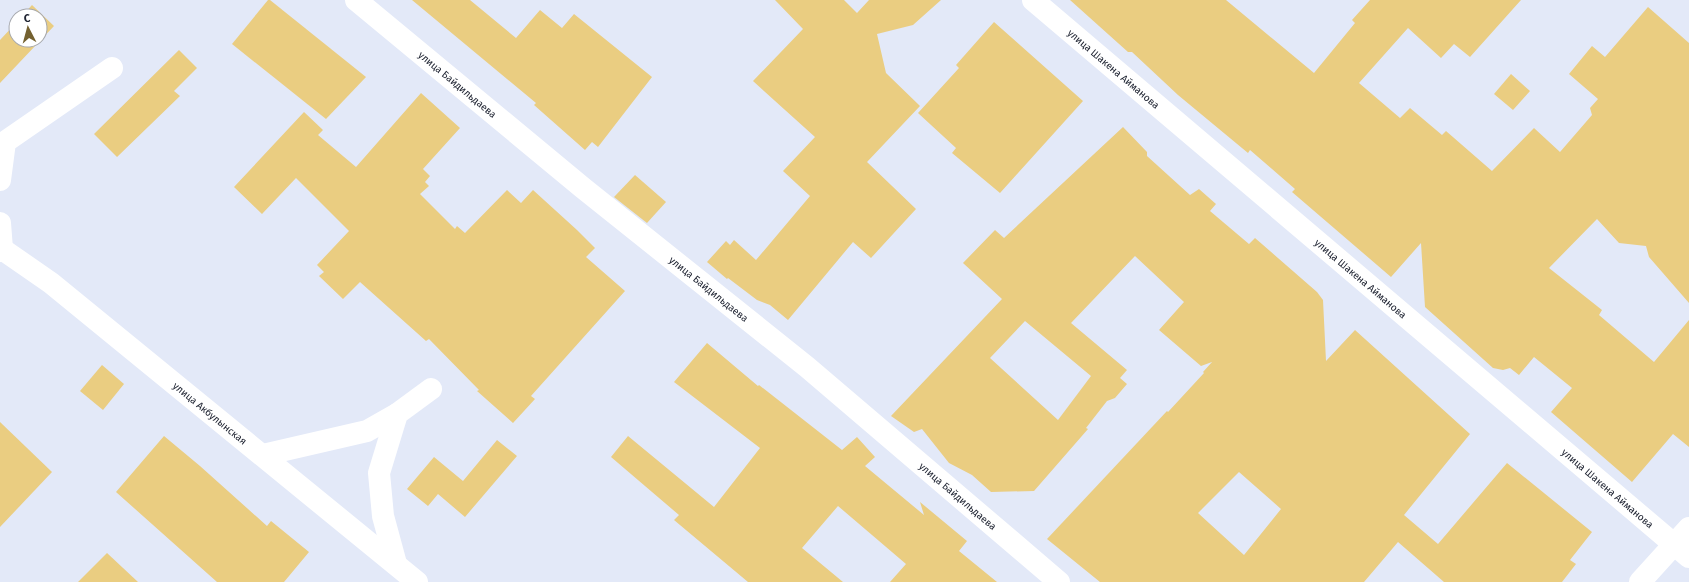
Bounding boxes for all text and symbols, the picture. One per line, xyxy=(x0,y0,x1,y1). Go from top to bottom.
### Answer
north arrow xyxy=(8,8,48,48)
text: С xyxy=(23,12,32,25)
street label: улица Шакена Айманова xyxy=(1065,27,1161,112)
street label: улица Байдильдаева xyxy=(416,49,499,121)
street label: улица Шакена Айманова xyxy=(1312,237,1408,321)
street label: улица Байдильдаева xyxy=(666,254,750,325)
street label: улица Акбулынская xyxy=(170,380,249,448)
street label: улица Шакена Айманова xyxy=(1559,446,1655,531)
street label: улица Байдильдаева xyxy=(916,460,998,533)

